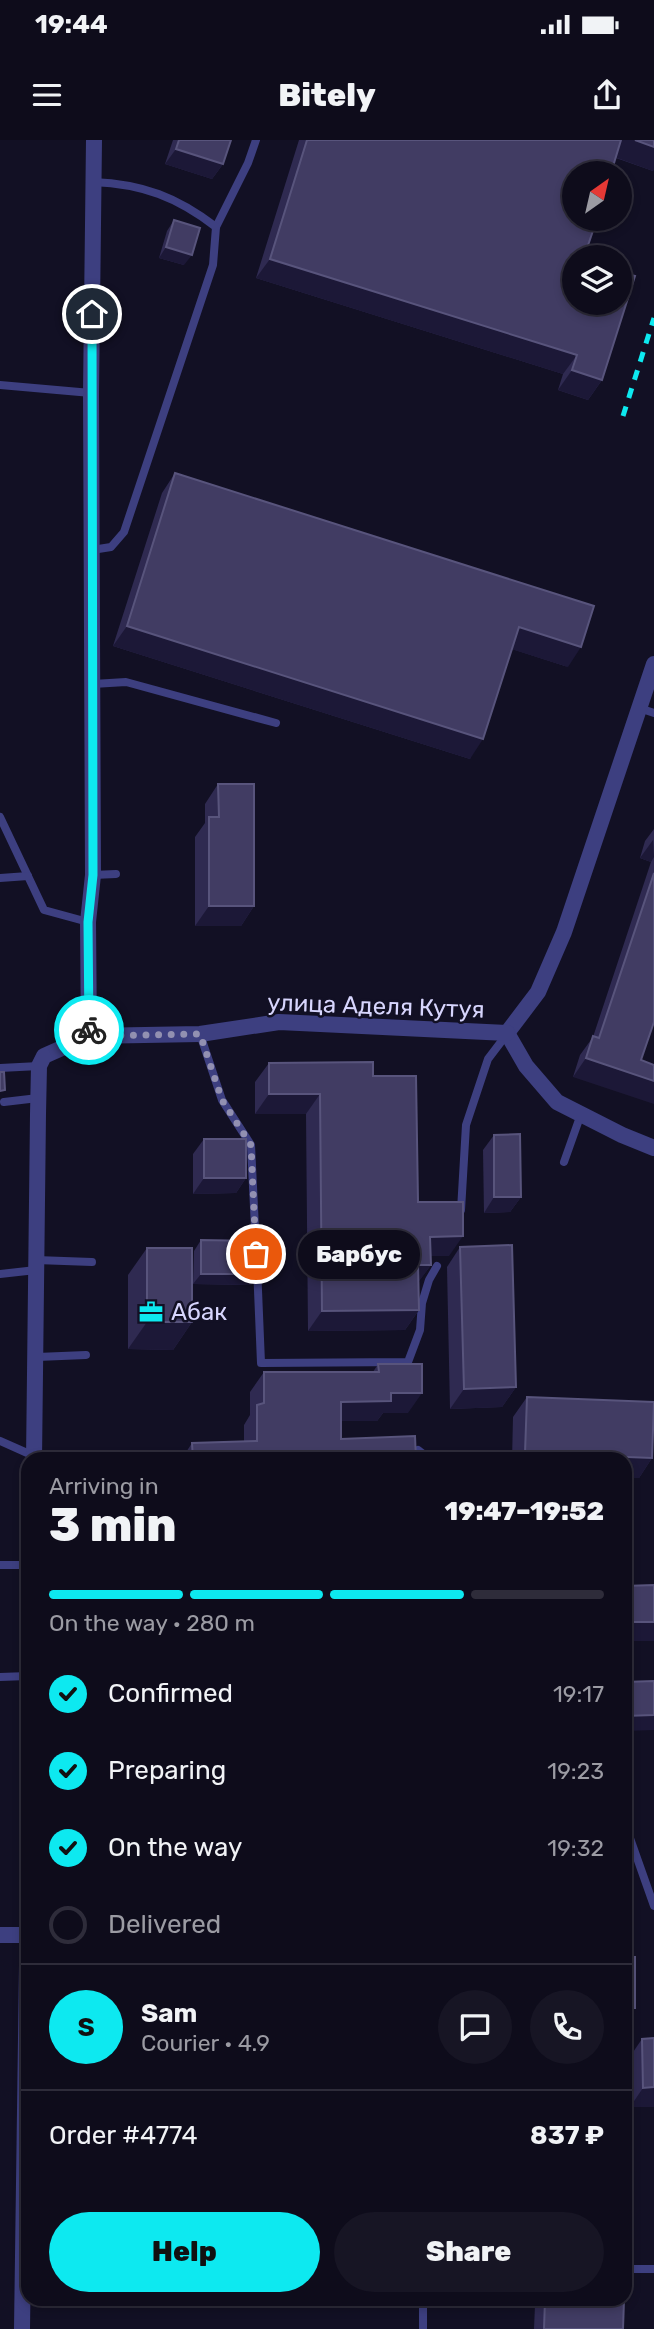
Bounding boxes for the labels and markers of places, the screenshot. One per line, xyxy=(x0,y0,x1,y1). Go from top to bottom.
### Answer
pin xyxy=(62,284,122,344)
pin xyxy=(226,1224,286,1284)
callout: Барбус xyxy=(298,1230,420,1278)
office icon: Абак xyxy=(137,1298,165,1326)
place label: Абак xyxy=(171,1298,227,1326)

